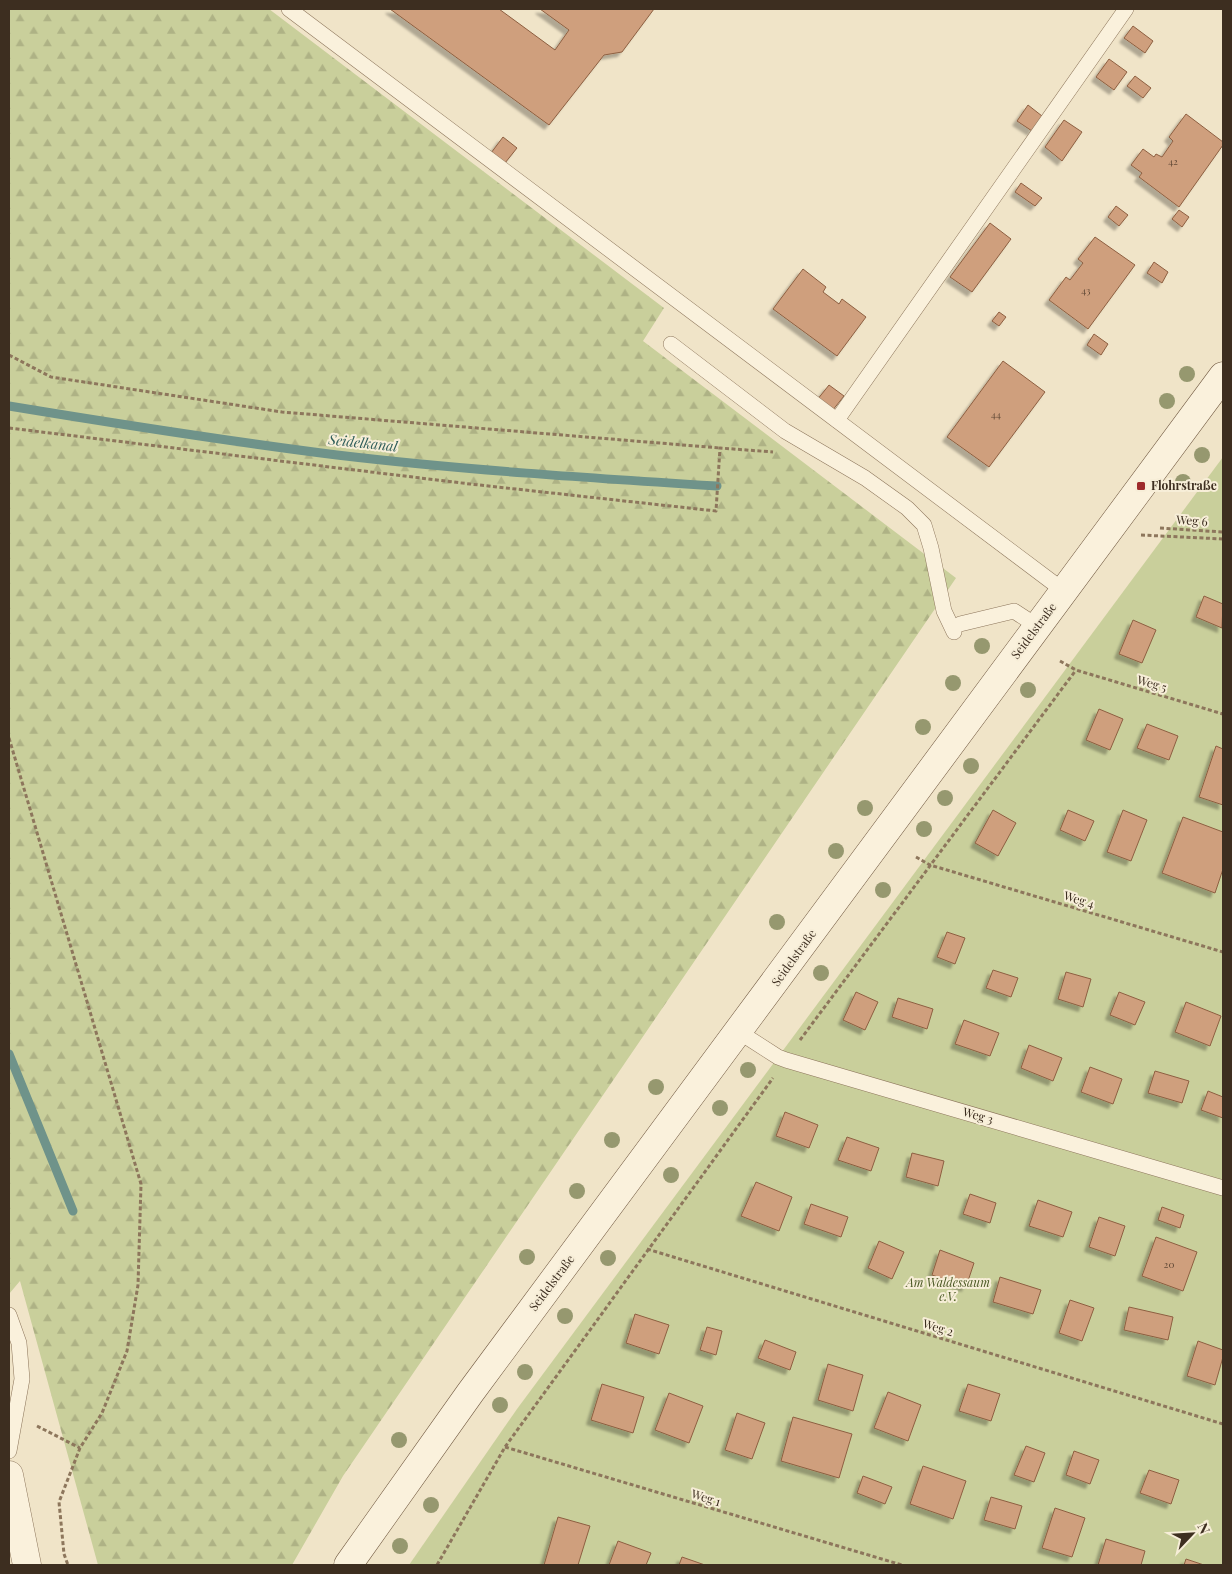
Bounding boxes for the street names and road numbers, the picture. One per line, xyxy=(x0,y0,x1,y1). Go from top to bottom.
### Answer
street label: Weg 6 xyxy=(1175,511,1208,529)
street label: Seidelstraße xyxy=(1007,599,1060,662)
street label: Weg 5 xyxy=(1134,671,1169,695)
street label: Weg 4 xyxy=(1061,887,1097,911)
street label: Seidelstraße xyxy=(767,926,819,989)
street label: Weg 3 xyxy=(960,1103,995,1127)
street label: Seidelstraße xyxy=(525,1251,578,1314)
street label: Weg 2 xyxy=(920,1315,956,1339)
street label: Weg 1 xyxy=(689,1485,723,1509)

